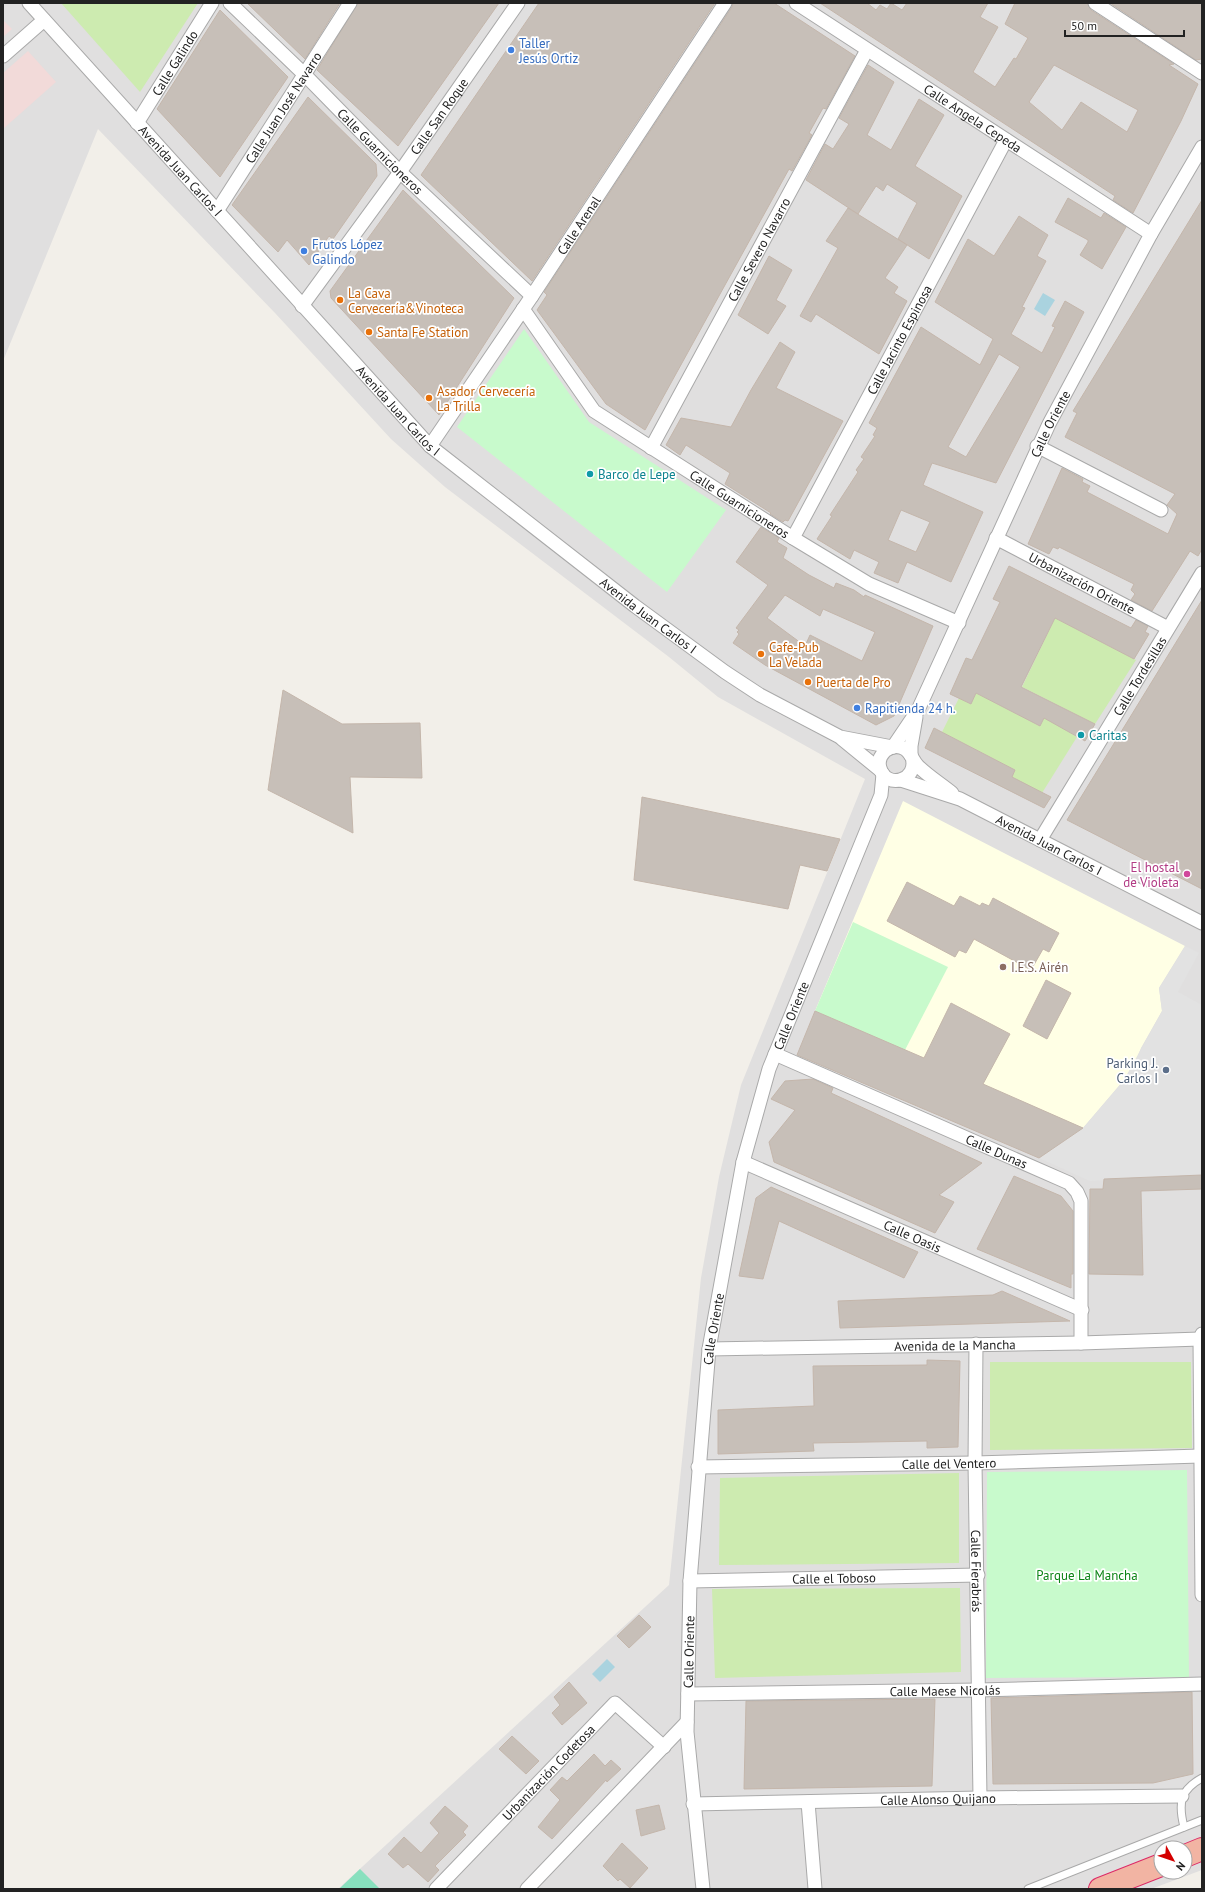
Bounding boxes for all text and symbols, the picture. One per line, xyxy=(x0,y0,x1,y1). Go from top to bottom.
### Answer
scale bar xyxy=(1065,12,1184,38)
text: 50 m xyxy=(1071,18,1097,33)
street label: Calle Galindo xyxy=(148,27,202,99)
place label: Taller Jesús Ortiz xyxy=(518,35,578,67)
marker: Taller Jesús Ortiz xyxy=(506,45,516,55)
street label: Calle Juan José Navarro xyxy=(241,48,325,166)
street label: Calle San Roque xyxy=(406,74,472,158)
street label: Calle Angela Cepeda xyxy=(921,80,1025,156)
street label: Calle Guarnicioneros xyxy=(334,105,427,198)
street label: Avenida Juan Carlos I xyxy=(135,122,226,220)
street label: Calle Arenal xyxy=(553,193,604,258)
street label: Calle Severo Navarro xyxy=(724,194,794,304)
place label: Frutos López Galindo xyxy=(312,236,383,268)
marker: Frutos López Galindo xyxy=(299,246,309,256)
street label: Calle Jacinto Espinosa xyxy=(863,282,935,397)
place label: La Cava Cervecería&Vinoteca xyxy=(348,285,464,317)
marker: La Cava Cervecería&Vinoteca xyxy=(335,295,345,305)
place label: Santa Fe Station xyxy=(377,324,468,341)
marker: Santa Fe Station xyxy=(364,327,374,337)
street label: Avenida Juan Carlos I xyxy=(353,362,444,459)
place label: Asador Cervecería La Trilla xyxy=(437,383,535,415)
street label: Calle Oriente xyxy=(1026,387,1074,460)
marker: Asador Cervecería La Trilla xyxy=(424,393,434,403)
place label: Barco de Lepe xyxy=(598,466,676,483)
street label: Calle Guarnicioneros xyxy=(687,466,793,542)
marker: Barco de Lepe xyxy=(585,469,595,479)
street label: Urbanización Oriente xyxy=(1026,548,1138,618)
street label: Avenida Juan Carlos I xyxy=(597,573,700,657)
street label: Calle Tordesillas xyxy=(1109,633,1170,719)
place label: Cafe-Pub La Velada xyxy=(769,639,822,671)
marker: Cafe-Pub La Velada xyxy=(756,649,766,659)
place label: Puerta de Pro xyxy=(816,674,891,691)
marker: Puerta de Pro xyxy=(803,677,813,687)
place label: Rapitienda 24 h. xyxy=(865,700,956,717)
marker: Rapitienda 24 h. xyxy=(852,703,862,713)
place label: Caritas xyxy=(1089,727,1127,744)
marker: Caritas xyxy=(1076,730,1086,740)
street label: Avenida Juan Carlos I xyxy=(993,810,1105,879)
place label: El hostal de Violeta xyxy=(1123,859,1179,891)
marker: El hostal de Violeta xyxy=(1182,869,1192,879)
place label: I.E.S. Airén xyxy=(1011,959,1068,976)
marker: I.E.S. Airén xyxy=(998,962,1008,972)
street label: Calle Oriente xyxy=(769,979,812,1052)
place label: Parking J. Carlos I xyxy=(1106,1055,1158,1087)
marker: Parking J. Carlos I xyxy=(1161,1065,1171,1075)
street label: Calle Dunas xyxy=(963,1130,1030,1172)
street label: Calle Oasis xyxy=(881,1216,944,1256)
street label: Calle Oriente xyxy=(699,1292,728,1366)
street label: Avenida de la Mancha xyxy=(894,1336,1016,1355)
street label: Calle del Ventero xyxy=(902,1454,996,1473)
street label: Calle Fierabrás xyxy=(967,1530,986,1612)
park label: Parque La Mancha xyxy=(1036,1567,1138,1584)
street label: Calle el Toboso xyxy=(792,1569,876,1587)
street label: Calle Oriente xyxy=(679,1615,698,1688)
street label: Calle Maese Nicolás xyxy=(889,1681,1001,1700)
street label: Urbanización Codetosa xyxy=(498,1721,598,1824)
street label: Calle Alonso Quijano xyxy=(880,1789,996,1809)
north arrow xyxy=(1153,1840,1193,1880)
text: N xyxy=(1173,1859,1188,1874)

